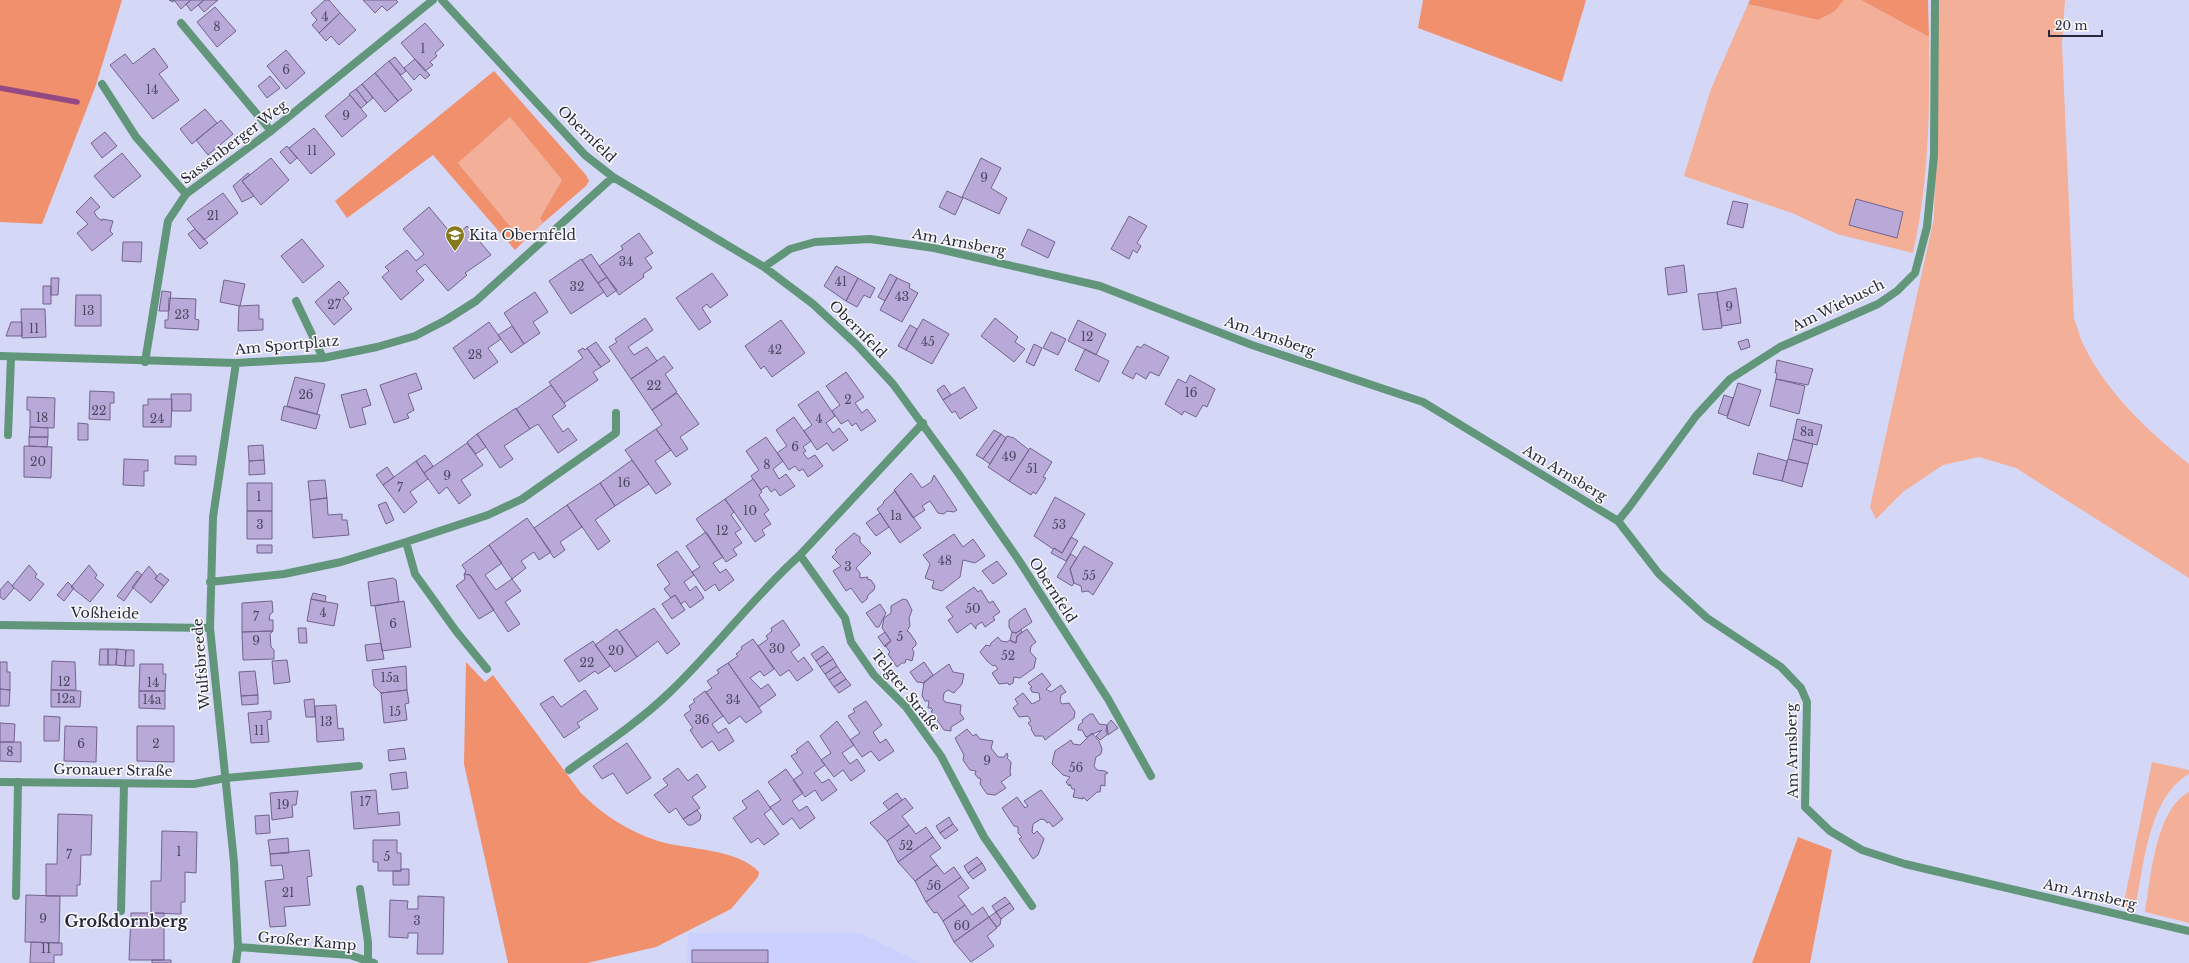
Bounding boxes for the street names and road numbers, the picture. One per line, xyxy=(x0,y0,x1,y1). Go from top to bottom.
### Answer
street label: Sassenberger Weg xyxy=(177,96,291,188)
street label: Obernfeld xyxy=(554,102,620,167)
street label: Am Arnsberg xyxy=(910,224,1008,260)
street label: Am Wiebusch xyxy=(1788,275,1887,336)
street label: Obernfeld xyxy=(825,296,891,362)
street label: Am Arnsberg xyxy=(1221,312,1318,360)
street label: Am Sportplatz xyxy=(233,331,340,359)
street label: Am Arnsberg xyxy=(1519,440,1611,505)
street label: Obernfeld xyxy=(1025,554,1081,627)
street label: Voßheide xyxy=(70,603,139,623)
street label: Wulfsbreede xyxy=(188,618,214,711)
street label: Telgter Straße xyxy=(867,646,945,736)
street label: Am Arnsberg xyxy=(1782,703,1802,800)
street label: Gronauer Straße xyxy=(53,760,173,780)
street label: Am Arnsberg xyxy=(2041,874,2139,914)
street label: Großer Kamp xyxy=(257,928,357,954)

